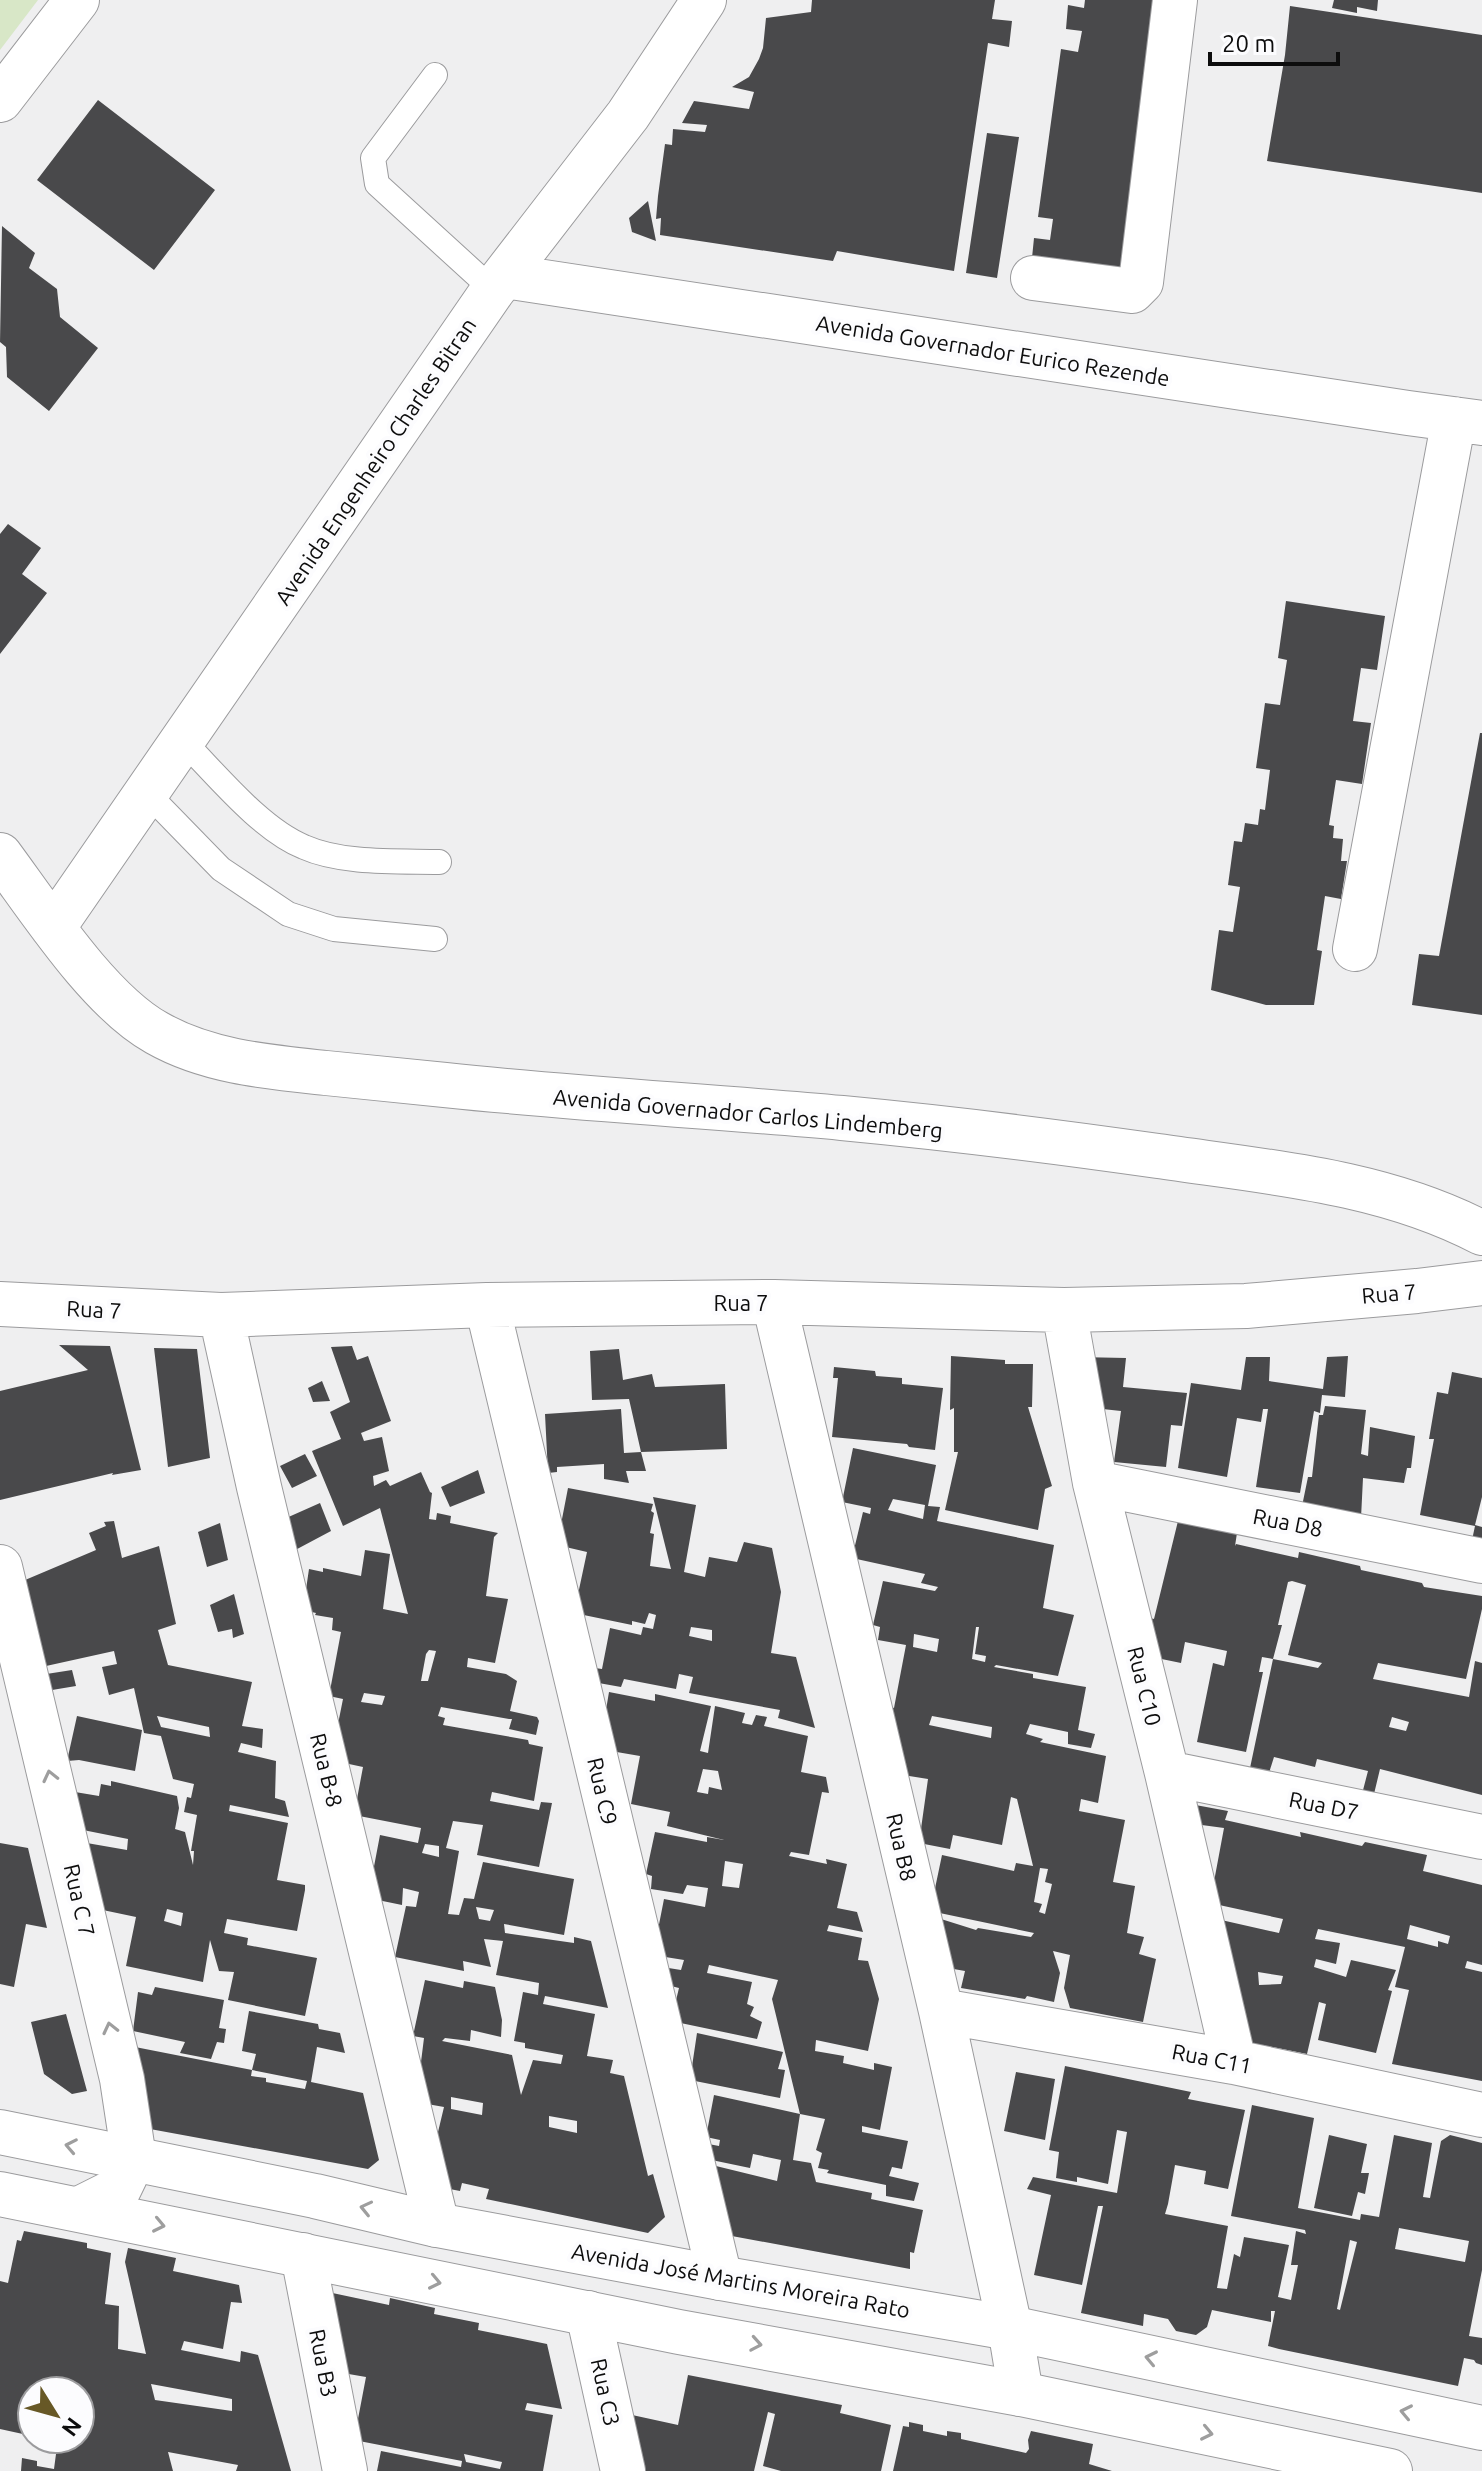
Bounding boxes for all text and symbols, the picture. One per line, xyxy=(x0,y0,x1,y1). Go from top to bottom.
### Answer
scale bar xyxy=(1210,16,1338,66)
text: 20 m xyxy=(1222,30,1275,57)
street label: Avenida Governador Eurico Rezende xyxy=(814,310,1172,390)
street label: Avenida Engenheiro Charles Bitran xyxy=(269,313,481,609)
street label: Avenida Governador Carlos Lindemberg xyxy=(552,1084,944,1142)
street label: Rua 7 xyxy=(1360,1278,1418,1308)
street label: Rua 7 xyxy=(713,1290,769,1315)
street label: Rua 7 xyxy=(66,1295,122,1323)
street label: Rua D8 xyxy=(1251,1503,1325,1541)
street label: Rua C10 xyxy=(1123,1644,1167,1728)
street label: Rua B-8 xyxy=(306,1730,348,1810)
street label: Rua C9 xyxy=(583,1755,623,1827)
one-way arrow xyxy=(42,1769,59,1783)
street label: Rua D7 xyxy=(1287,1786,1361,1824)
street label: Rua B8 xyxy=(882,1811,922,1883)
street label: Rua C 7 xyxy=(60,1861,100,1939)
one-way arrow xyxy=(103,2022,120,2036)
street label: Rua C11 xyxy=(1170,2038,1254,2078)
one-way arrow xyxy=(65,2138,78,2155)
one-way arrow xyxy=(360,2200,373,2217)
one-way arrow xyxy=(152,2216,165,2233)
street label: Avenida José Martins Moreira Rato xyxy=(570,2238,912,2322)
one-way arrow xyxy=(428,2273,442,2290)
street label: Rua B3 xyxy=(305,2327,343,2399)
one-way arrow xyxy=(749,2335,763,2352)
one-way arrow xyxy=(1145,2350,1159,2367)
street label: Rua C3 xyxy=(587,2356,625,2428)
north arrow xyxy=(16,2375,96,2455)
one-way arrow xyxy=(1399,2404,1413,2421)
text: N xyxy=(57,2413,87,2441)
one-way arrow xyxy=(1200,2424,1214,2441)

